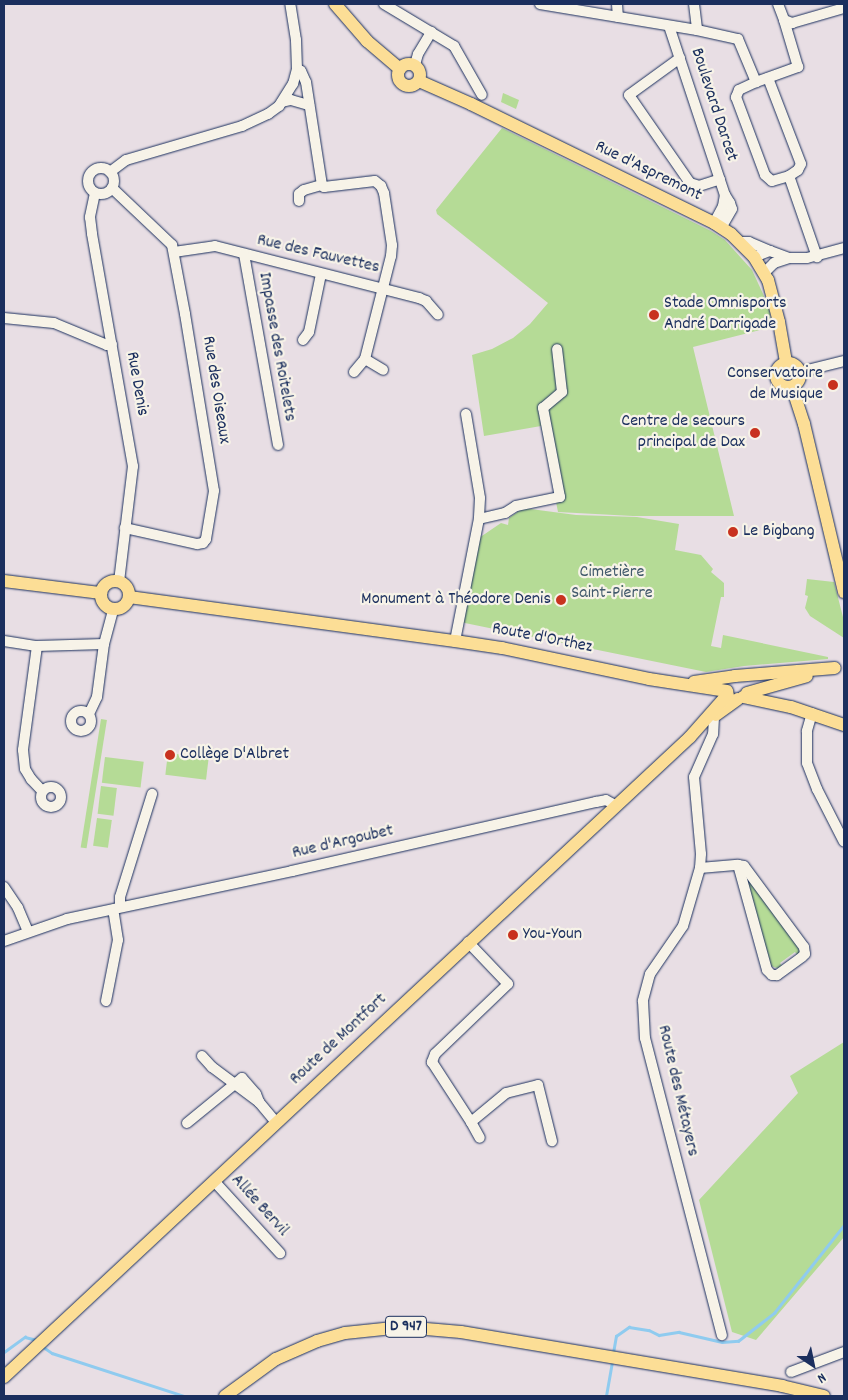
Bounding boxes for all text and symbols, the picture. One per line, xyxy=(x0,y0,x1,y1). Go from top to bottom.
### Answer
street label: Boulevard Darcet xyxy=(685,46,741,164)
street label: Rue d'Aspremont xyxy=(591,137,705,207)
street label: Rue des Fauvettes xyxy=(255,230,381,280)
street label: Impasse des Roitelets xyxy=(252,271,300,423)
place label: Stade Omnisports André Darrigade xyxy=(664,294,787,336)
marker: Stade Omnisports André Darrigade xyxy=(648,309,660,321)
street label: Rue des Oiseaux xyxy=(196,335,234,445)
street label: Rue Denis xyxy=(120,350,152,418)
place label: Conservatoire de Musique xyxy=(727,364,823,406)
marker: Conservatoire de Musique xyxy=(827,379,839,391)
place label: Centre de secours principal de Dax xyxy=(621,412,745,454)
marker: Centre de secours principal de Dax xyxy=(749,427,761,439)
place label: Le Bigbang xyxy=(743,521,815,543)
marker: Le Bigbang xyxy=(727,526,739,538)
park label: Cimetière Saint-Pierre xyxy=(571,563,653,606)
place label: Monument à Théodore Denis xyxy=(361,589,551,611)
marker: Monument à Théodore Denis xyxy=(555,594,567,606)
street label: Route d'Orthez xyxy=(490,619,594,659)
place label: Collège D'Albret xyxy=(180,744,289,766)
marker: Collège D'Albret xyxy=(164,749,176,761)
street label: Rue d'Argoubet xyxy=(290,821,396,865)
place label: You-Youn xyxy=(523,924,582,946)
marker: You-Youn xyxy=(507,929,519,941)
street label: Route de Montfort xyxy=(286,990,392,1090)
street label: Route des Métayers xyxy=(651,1023,703,1159)
street label: Allée Bervil xyxy=(225,1170,293,1242)
road number: D 947 xyxy=(385,1314,427,1340)
north arrow xyxy=(788,1340,838,1390)
text: N xyxy=(813,1367,830,1388)

